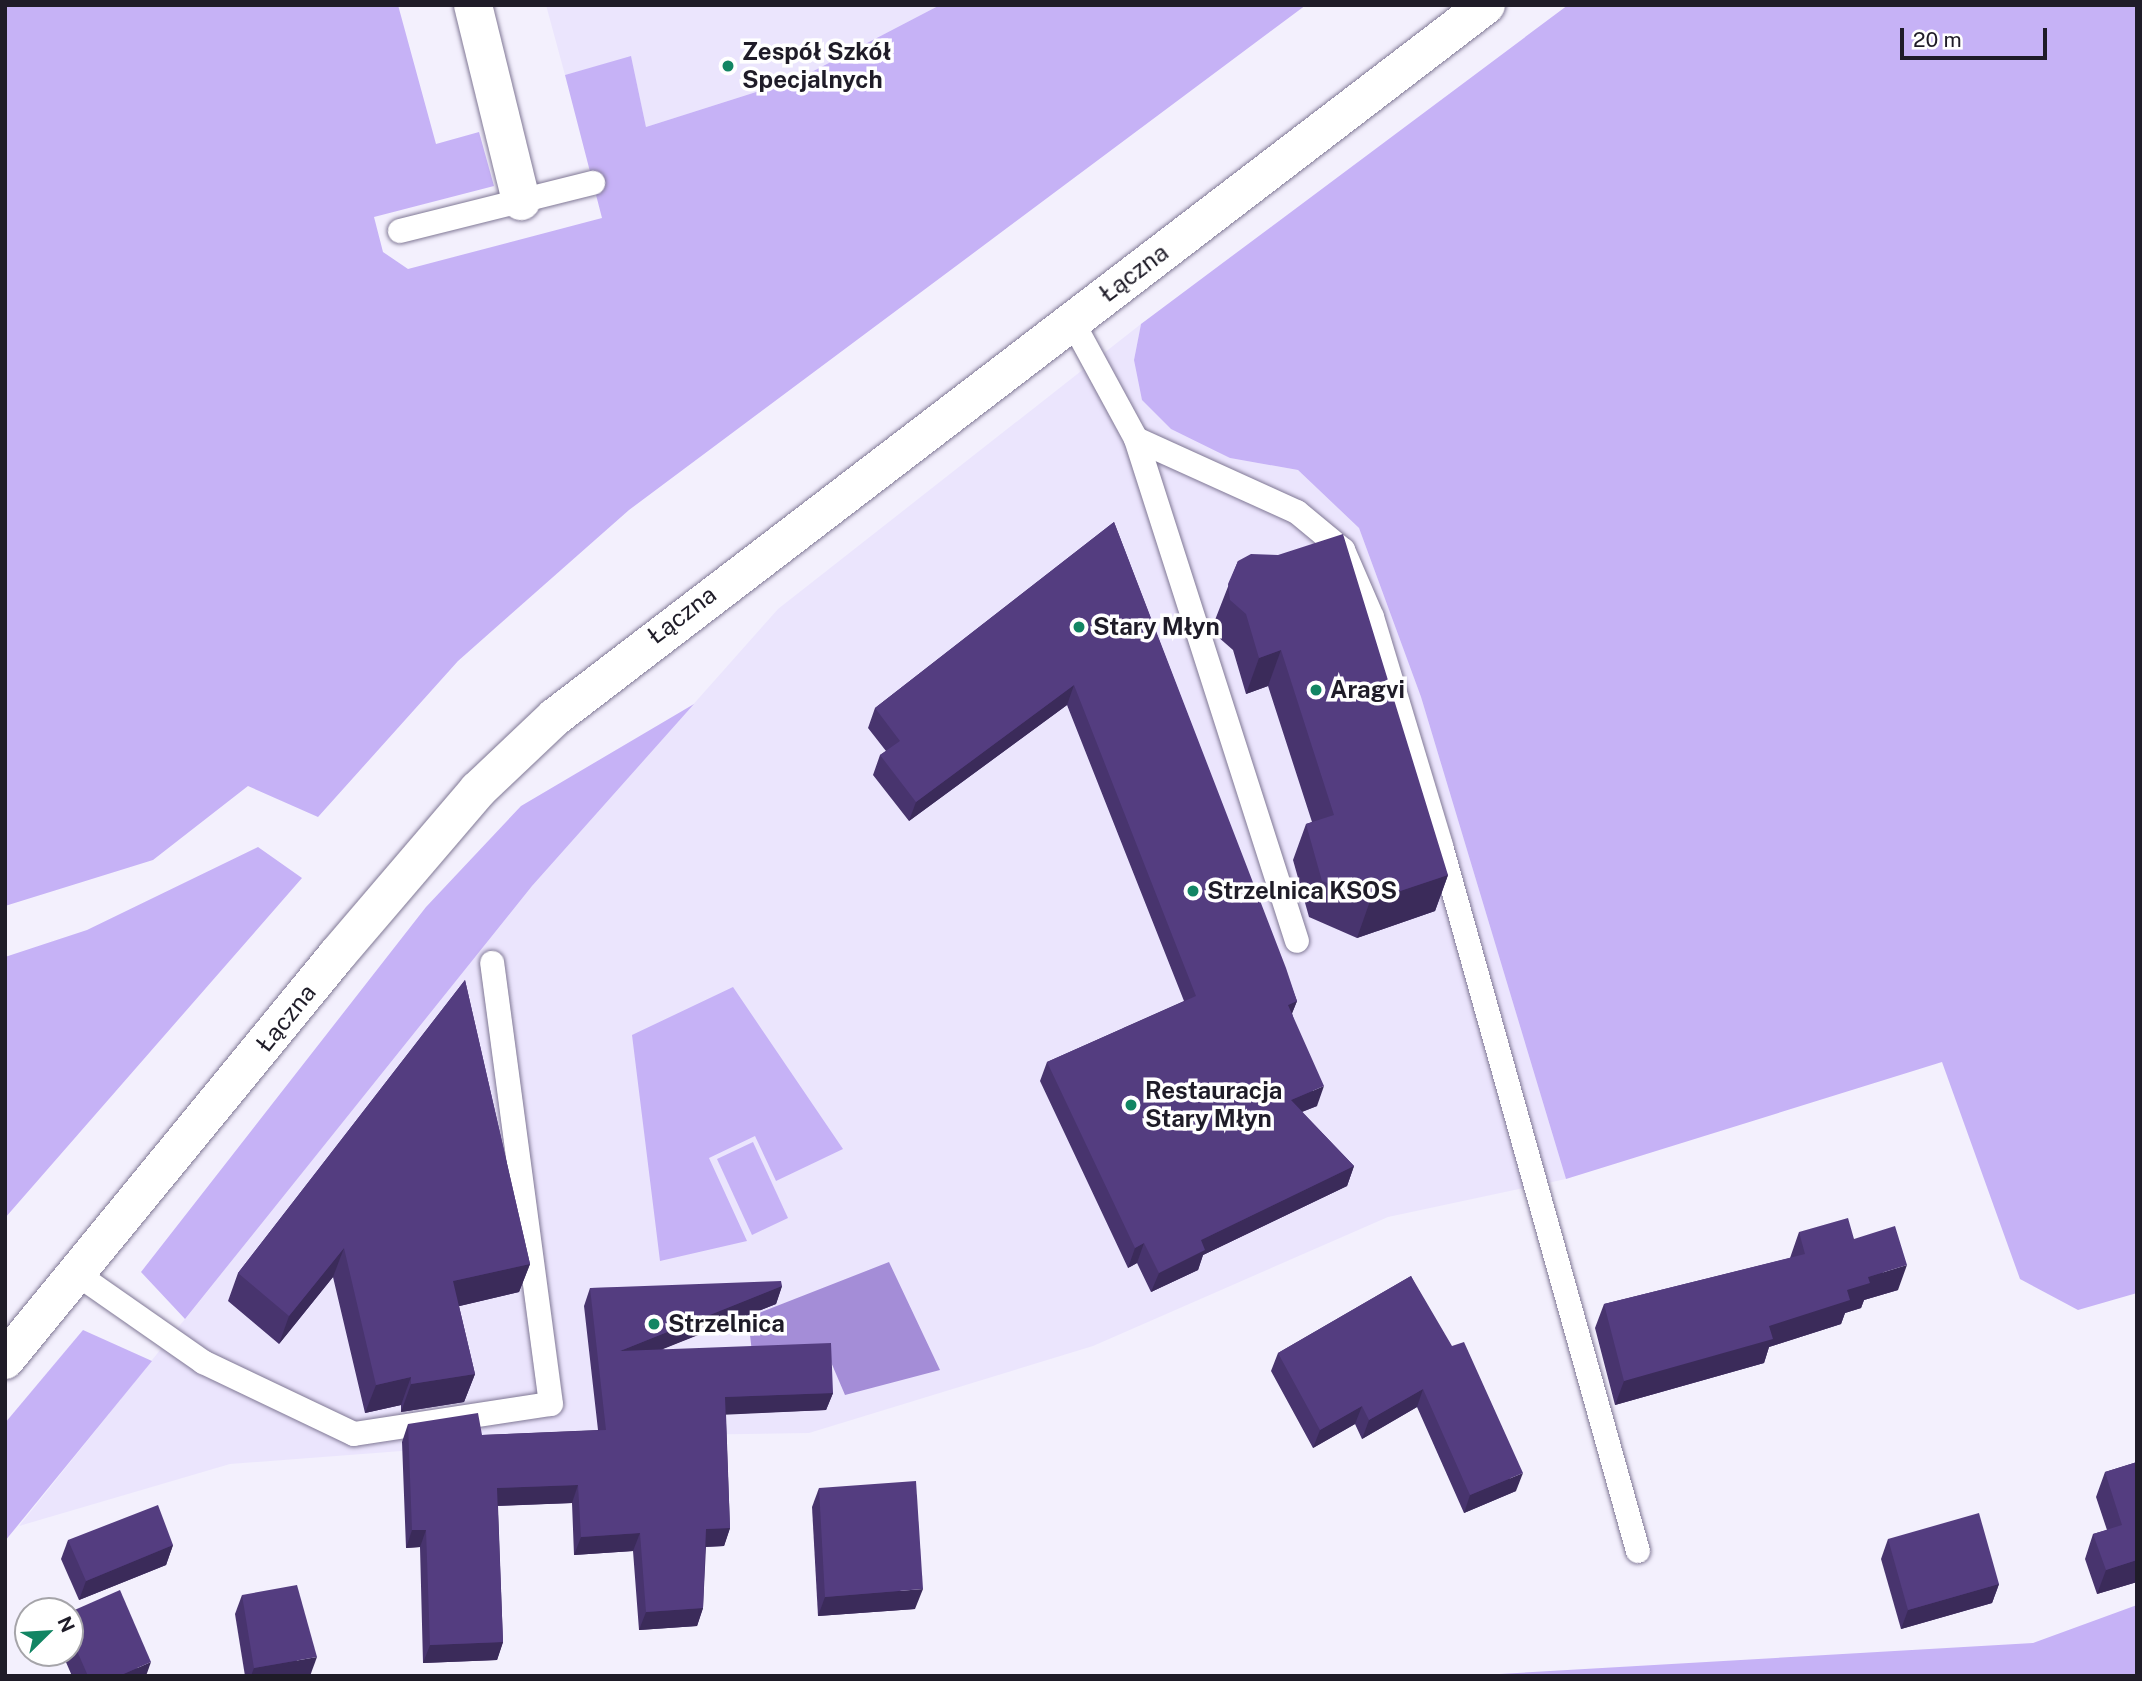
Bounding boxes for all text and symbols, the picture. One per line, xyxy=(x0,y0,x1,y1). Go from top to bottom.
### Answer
scale bar xyxy=(1904,14,2051,58)
text: 20 m xyxy=(1913,27,1962,52)
place label: Zespół Szkół Specjalnych xyxy=(742,38,891,94)
marker: Zespół Szkół Specjalnych xyxy=(720,58,736,74)
street label: Łączna xyxy=(1094,238,1174,308)
street label: Łączna xyxy=(642,580,722,650)
place label: Stary Młyn xyxy=(1093,613,1220,641)
marker: Stary Młyn xyxy=(1071,619,1087,635)
place label: Aragvi xyxy=(1330,676,1405,704)
marker: Aragvi xyxy=(1308,682,1324,698)
place label: Strzelnica KSOS xyxy=(1207,877,1397,905)
marker: Strzelnica KSOS xyxy=(1185,883,1201,899)
street label: Łączna xyxy=(250,979,322,1057)
place label: Restauracja Stary Młyn xyxy=(1145,1077,1282,1133)
marker: Restauracja Stary Młyn xyxy=(1123,1097,1139,1113)
place label: Strzelnica xyxy=(668,1310,785,1338)
marker: Strzelnica xyxy=(646,1316,662,1332)
north arrow xyxy=(14,1597,84,1667)
text: N xyxy=(53,1613,79,1636)

